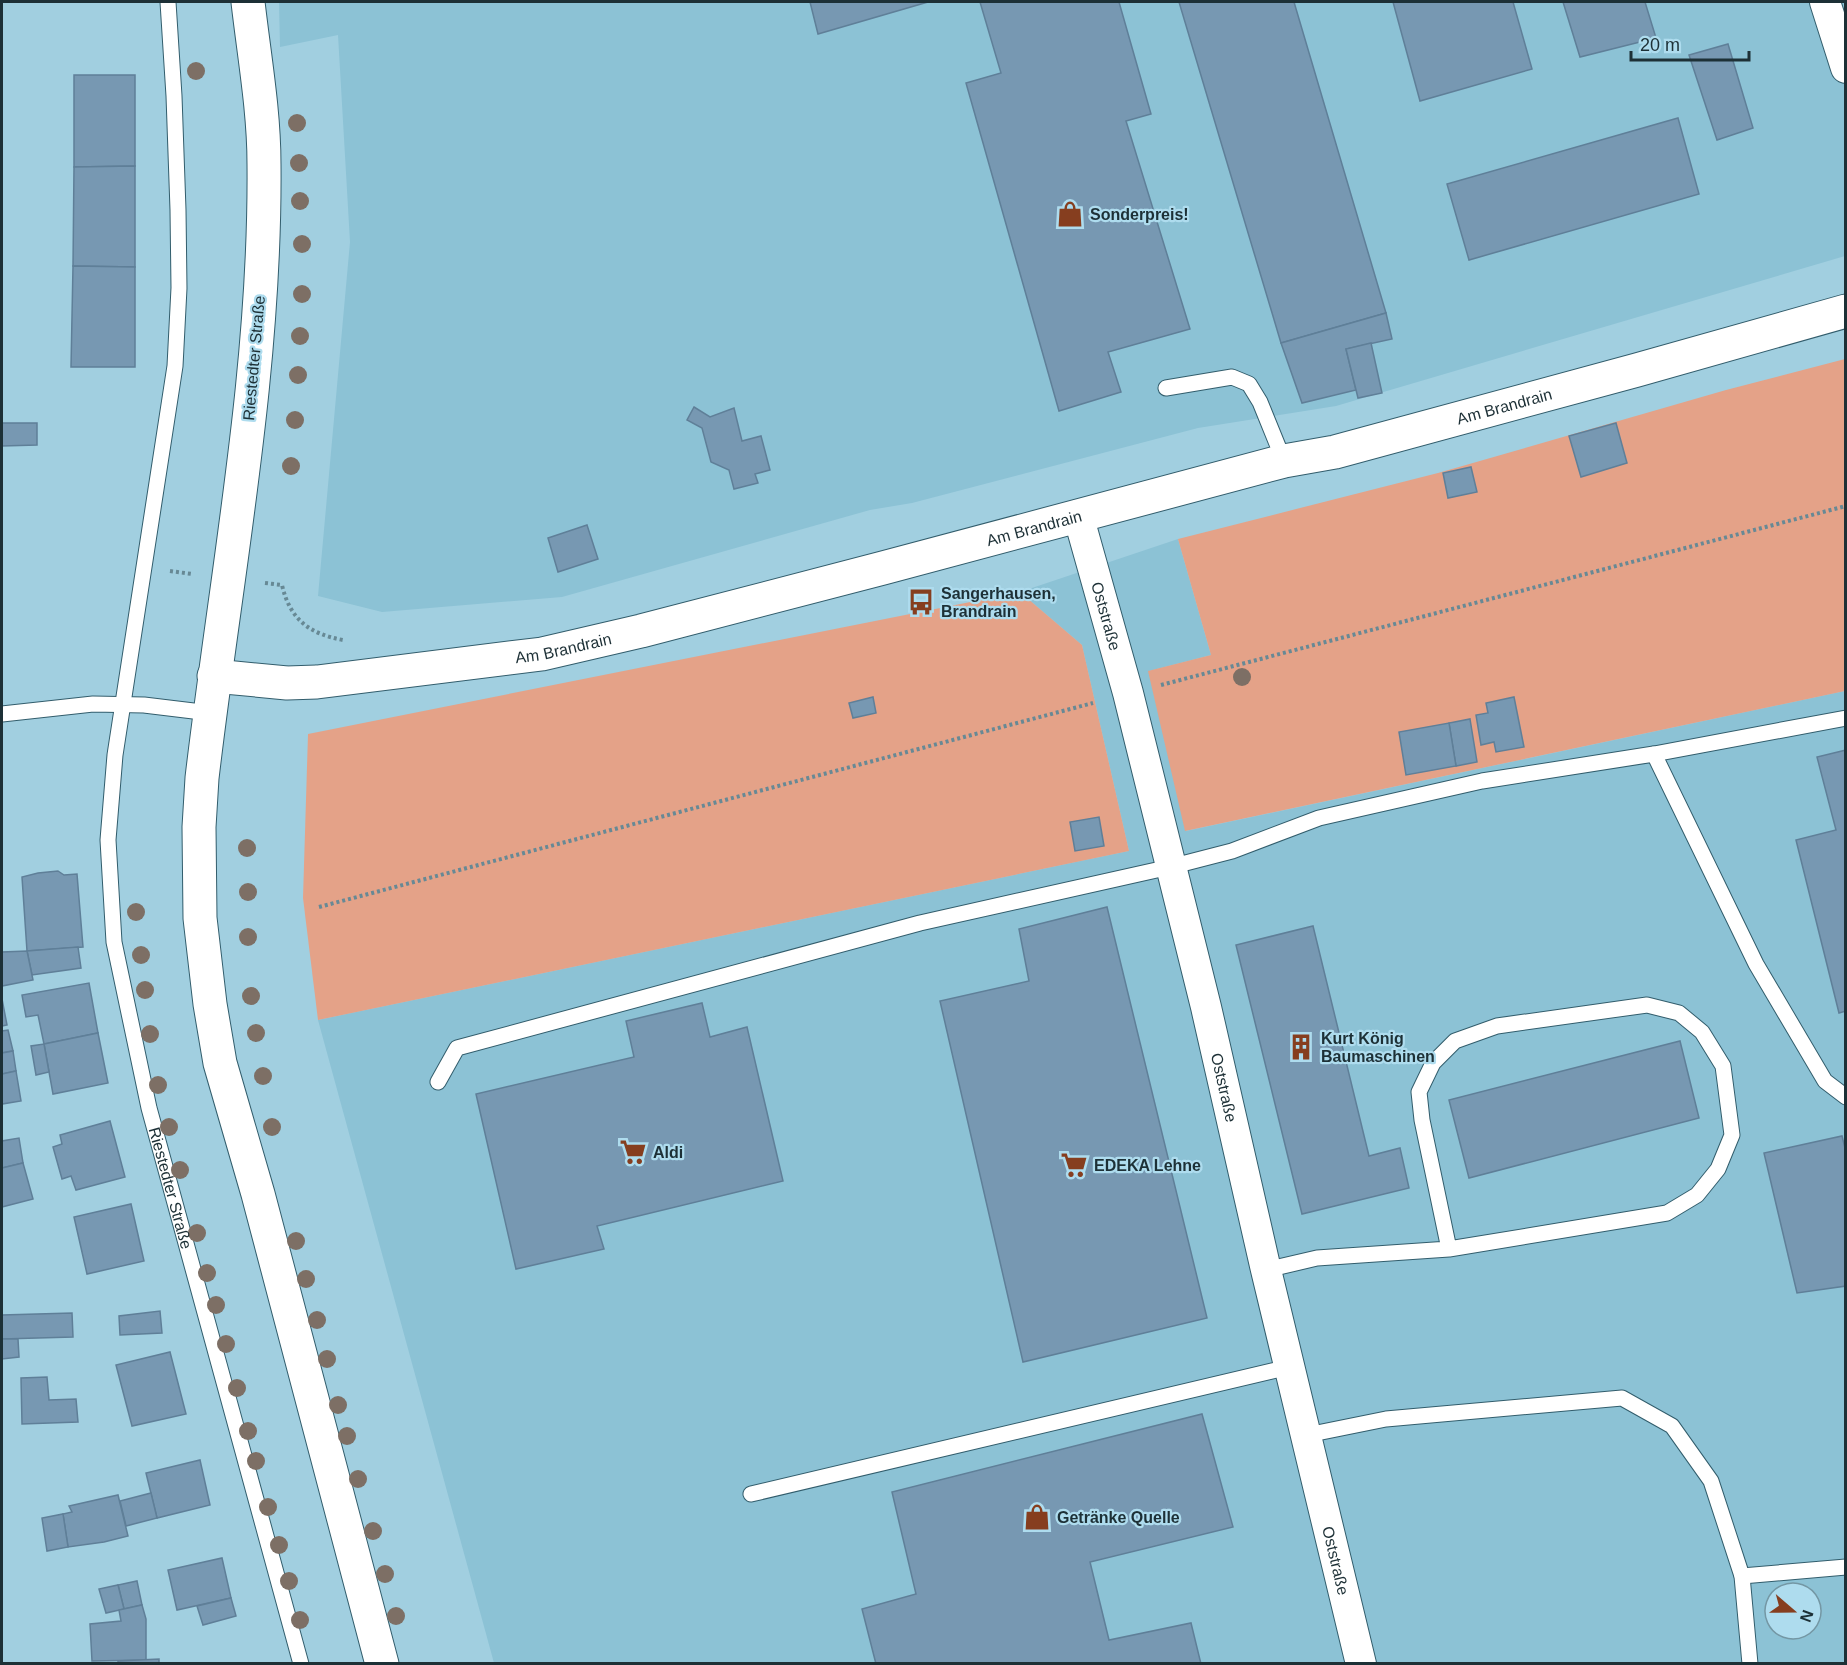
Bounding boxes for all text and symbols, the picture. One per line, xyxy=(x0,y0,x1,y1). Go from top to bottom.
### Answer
scale bar xyxy=(1631,24,1750,62)
text: 20 m xyxy=(1640,35,1680,55)
shop icon: Sonderpreis! xyxy=(1055,199,1085,229)
place label: Sonderpreis! xyxy=(1090,206,1189,223)
street label: Riestedter Straße xyxy=(240,295,268,421)
street label: Am Brandrain xyxy=(1455,385,1554,427)
street label: Am Brandrain xyxy=(984,507,1083,549)
street label: Oststraße xyxy=(1089,580,1124,652)
place label: Sangerhausen, Brandrain xyxy=(941,585,1056,620)
bus stop icon: Sangerhausen, Brandrain xyxy=(906,587,936,617)
street label: Am Brandrain xyxy=(514,630,613,666)
place label: Kurt König Baumaschinen xyxy=(1321,1030,1435,1065)
building icon: Kurt König Baumaschinen xyxy=(1286,1032,1316,1062)
street label: Oststraße xyxy=(1208,1051,1240,1124)
street label: Riestedter Straße xyxy=(146,1125,196,1251)
supermarket icon: Aldi xyxy=(618,1137,648,1167)
place label: Aldi xyxy=(653,1144,683,1161)
supermarket icon: EDEKA Lehne xyxy=(1059,1150,1089,1180)
place label: EDEKA Lehne xyxy=(1094,1157,1201,1174)
shop icon: Getränke Quelle xyxy=(1022,1502,1052,1532)
place label: Getränke Quelle xyxy=(1057,1509,1180,1526)
street label: Oststraße xyxy=(1320,1524,1353,1597)
north arrow xyxy=(1763,1581,1823,1641)
text: N xyxy=(1797,1608,1817,1624)

